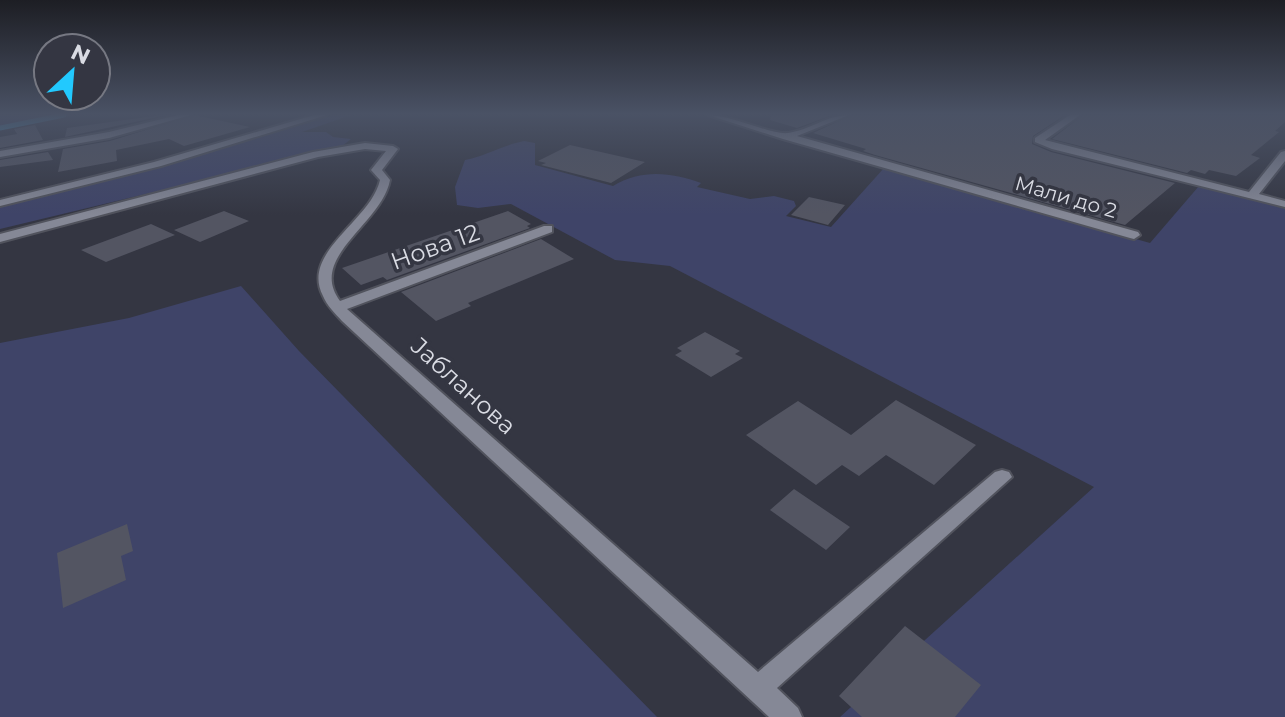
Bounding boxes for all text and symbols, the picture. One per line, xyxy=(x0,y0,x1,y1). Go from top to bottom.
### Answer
north arrow xyxy=(32,32,112,112)
text: N xyxy=(67,38,94,71)
street label: Мали до 2 xyxy=(1012,171,1120,223)
street label: Нова 12 xyxy=(387,217,483,276)
street label: Јабланова xyxy=(405,331,522,440)

